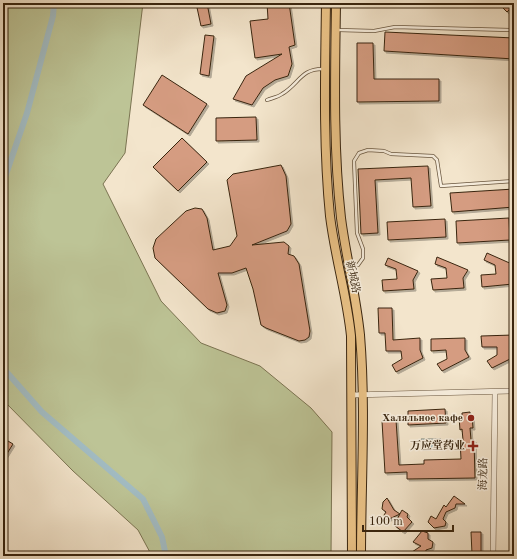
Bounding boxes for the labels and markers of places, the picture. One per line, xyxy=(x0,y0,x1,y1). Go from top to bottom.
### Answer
place label: Халяльное кафе xyxy=(382,413,463,424)
marker: Халяльное кафе xyxy=(466,413,476,423)
place label: 万应堂药业 xyxy=(410,439,465,452)
marker: 万应堂药业 xyxy=(468,441,478,451)

